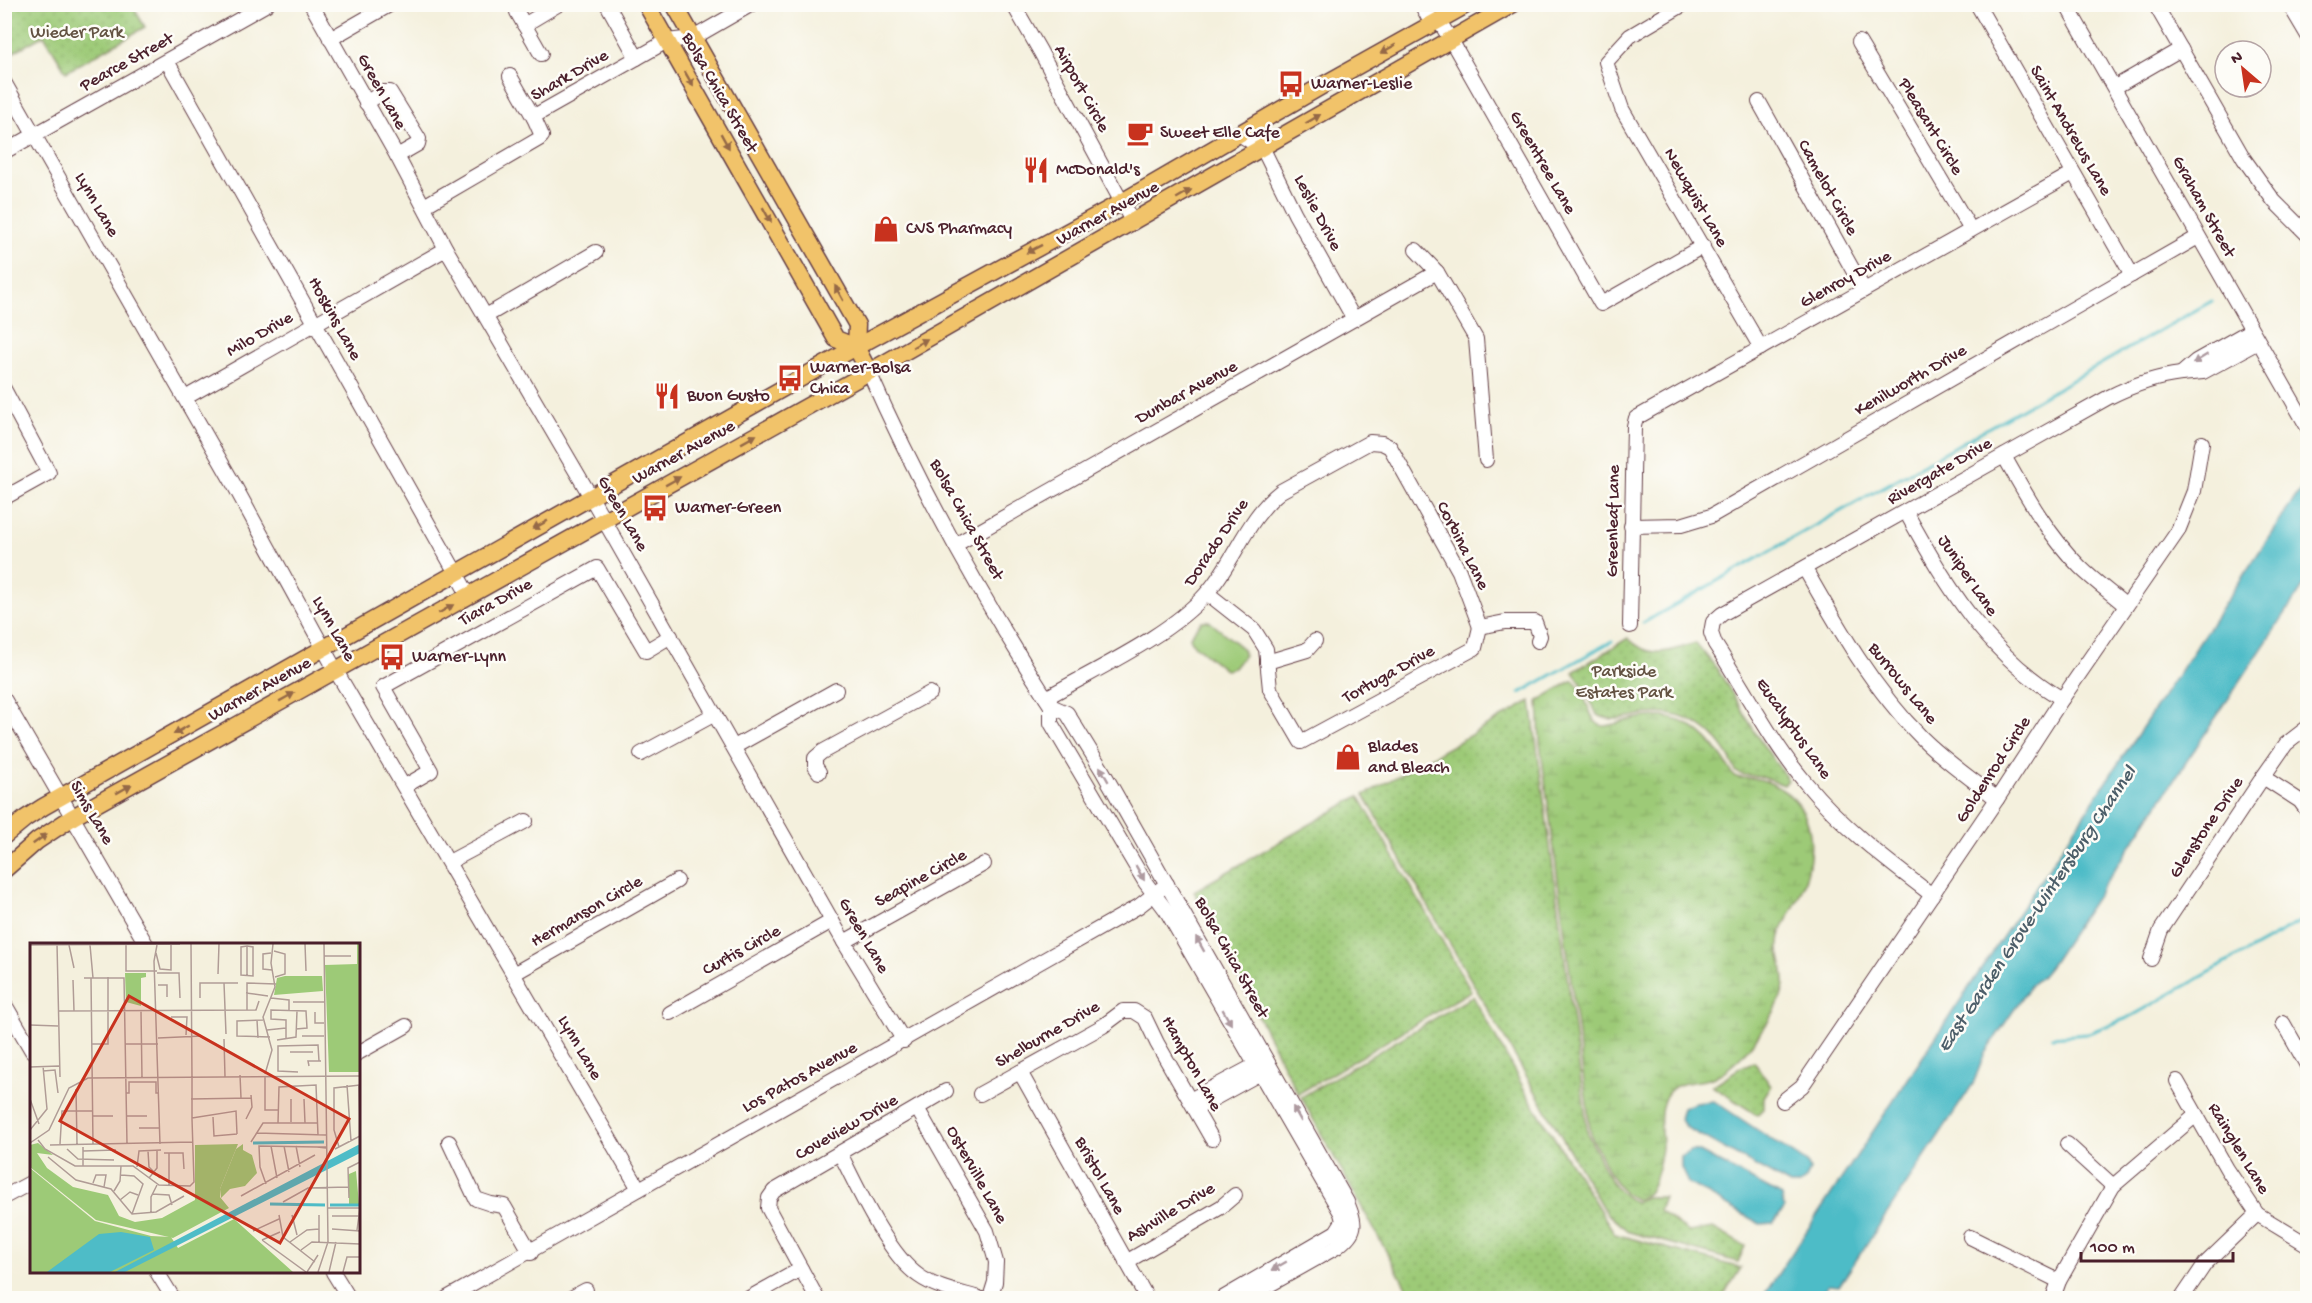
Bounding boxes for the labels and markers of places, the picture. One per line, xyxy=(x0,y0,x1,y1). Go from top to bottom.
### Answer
bus stop icon: Warner-Leslie xyxy=(1276,69,1306,99)
place label: Warner-Leslie xyxy=(1311,74,1413,95)
cafe icon: Sweet Elle Cafe xyxy=(1125,118,1155,148)
place label: Sweet Elle Cafe xyxy=(1160,123,1280,144)
restaurant icon: McDonald's xyxy=(1021,155,1051,185)
place label: McDonald's xyxy=(1056,160,1141,181)
shop icon: CVS Pharmacy xyxy=(871,214,901,244)
place label: CVS Pharmacy xyxy=(906,219,1012,240)
place label: Warner-Bolsa Chica xyxy=(810,358,912,400)
bus stop icon: Warner-Bolsa Chica xyxy=(775,363,805,393)
restaurant icon: Buon Gusto xyxy=(652,381,682,411)
place label: Buon Gusto xyxy=(686,386,770,407)
bus stop icon: Warner-Green xyxy=(640,493,670,523)
place label: Warner-Green xyxy=(675,498,782,519)
bus stop icon: Warner-Lynn xyxy=(377,642,407,672)
place label: Warner-Lynn xyxy=(412,647,507,668)
place label: Blades and Bleach xyxy=(1367,737,1450,779)
shop icon: Blades and Bleach xyxy=(1333,742,1363,772)

